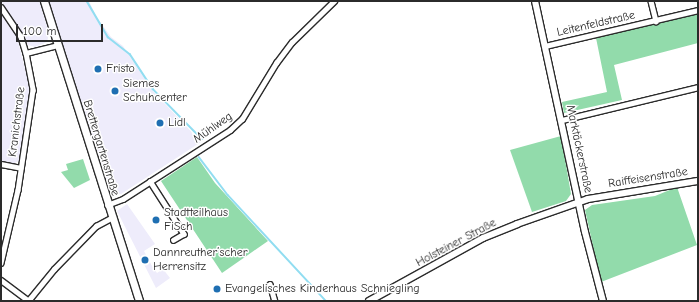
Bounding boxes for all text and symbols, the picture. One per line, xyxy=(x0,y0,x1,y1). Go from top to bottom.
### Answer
street label: Leitenfeldstraße xyxy=(555,8,637,40)
scale bar xyxy=(18,16,105,42)
text: 100 m xyxy=(23,24,56,38)
place label: Fristo xyxy=(106,62,135,76)
marker: Fristo xyxy=(93,64,103,74)
place label: Siemes Schuhcenter xyxy=(123,77,187,105)
street label: Kranichstraße xyxy=(6,86,28,158)
marker: Siemes Schuhcenter xyxy=(110,86,120,96)
street label: Brettergartenstraße xyxy=(80,98,122,198)
street label: Marktäckerstraße xyxy=(563,104,595,194)
street label: Mühlweg xyxy=(191,109,235,147)
place label: Lidl xyxy=(168,116,186,130)
marker: Lidl xyxy=(155,118,165,128)
street label: Raiffeisenstraße xyxy=(607,165,689,191)
place label: Stadtteilhaus FiSch xyxy=(164,206,228,234)
marker: Stadtteilhaus FiSch xyxy=(151,215,161,225)
street label: Holsteiner Straße xyxy=(413,216,499,270)
place label: Dannreuther’scher Herrensitz xyxy=(153,246,247,274)
marker: Dannreuther’scher Herrensitz xyxy=(140,255,150,265)
place label: Evangelisches Kinderhaus Schniegling xyxy=(225,282,420,296)
marker: Evangelisches Kinderhaus Schniegling xyxy=(212,284,222,294)

